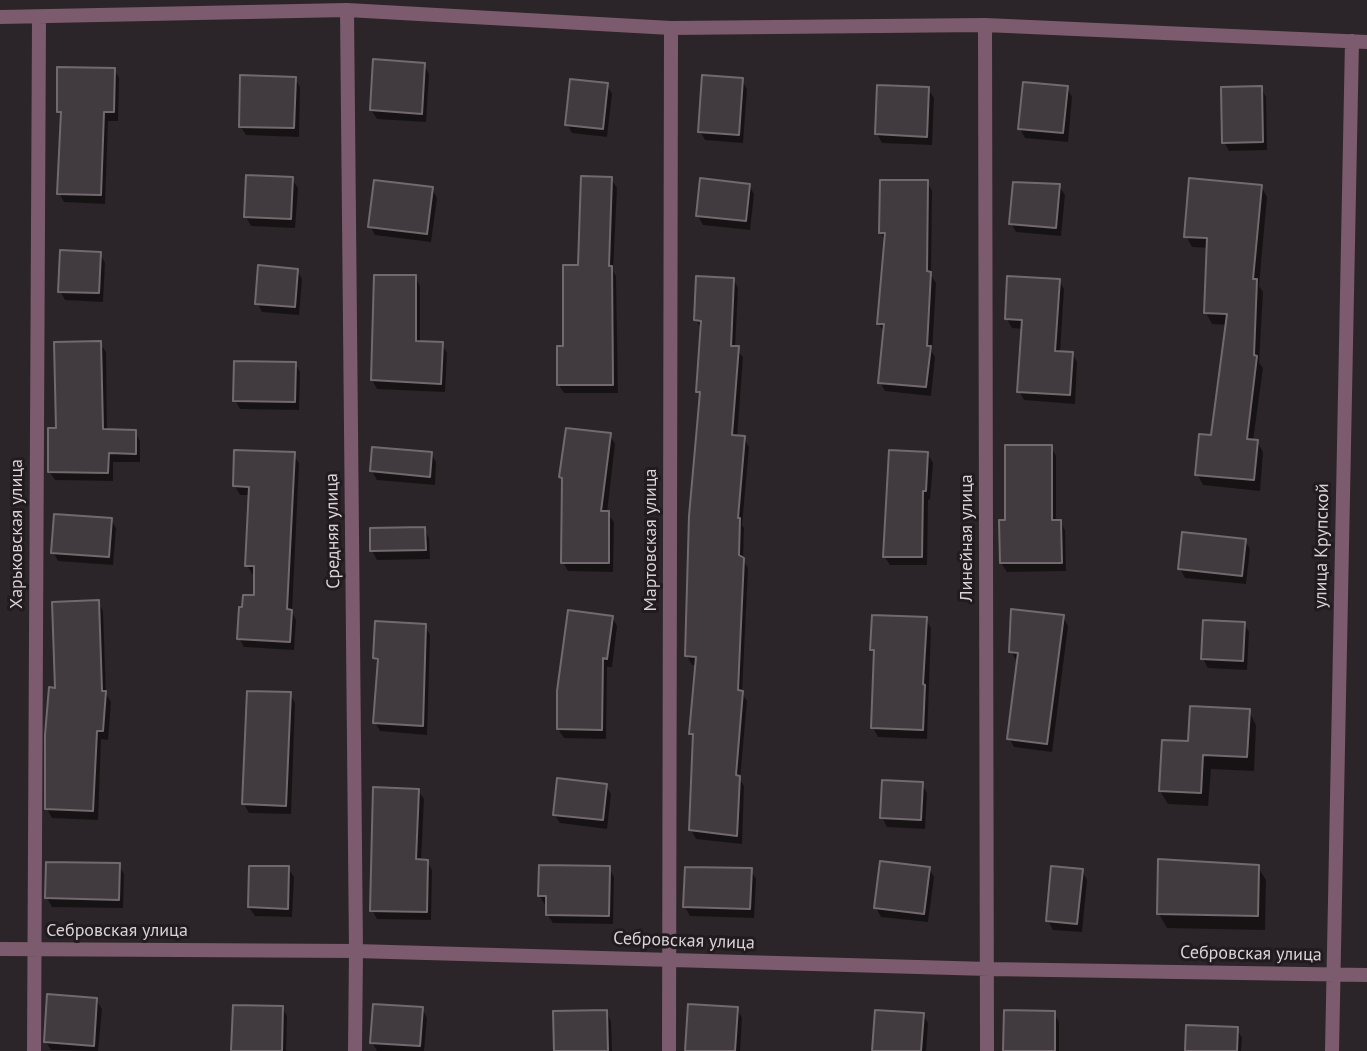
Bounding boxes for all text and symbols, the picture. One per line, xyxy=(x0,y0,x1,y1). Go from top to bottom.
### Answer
street label: Харьковская улица xyxy=(6,459,28,609)
street label: Мартовская улица xyxy=(640,469,662,611)
street label: Средняя улица xyxy=(321,473,345,589)
street label: Линейная улица xyxy=(956,474,978,602)
street label: улица Крупской xyxy=(1310,483,1334,609)
street label: Себровская улица xyxy=(46,920,188,942)
street label: Себровская улица xyxy=(613,928,755,954)
street label: Себровская улица xyxy=(1180,942,1322,966)

